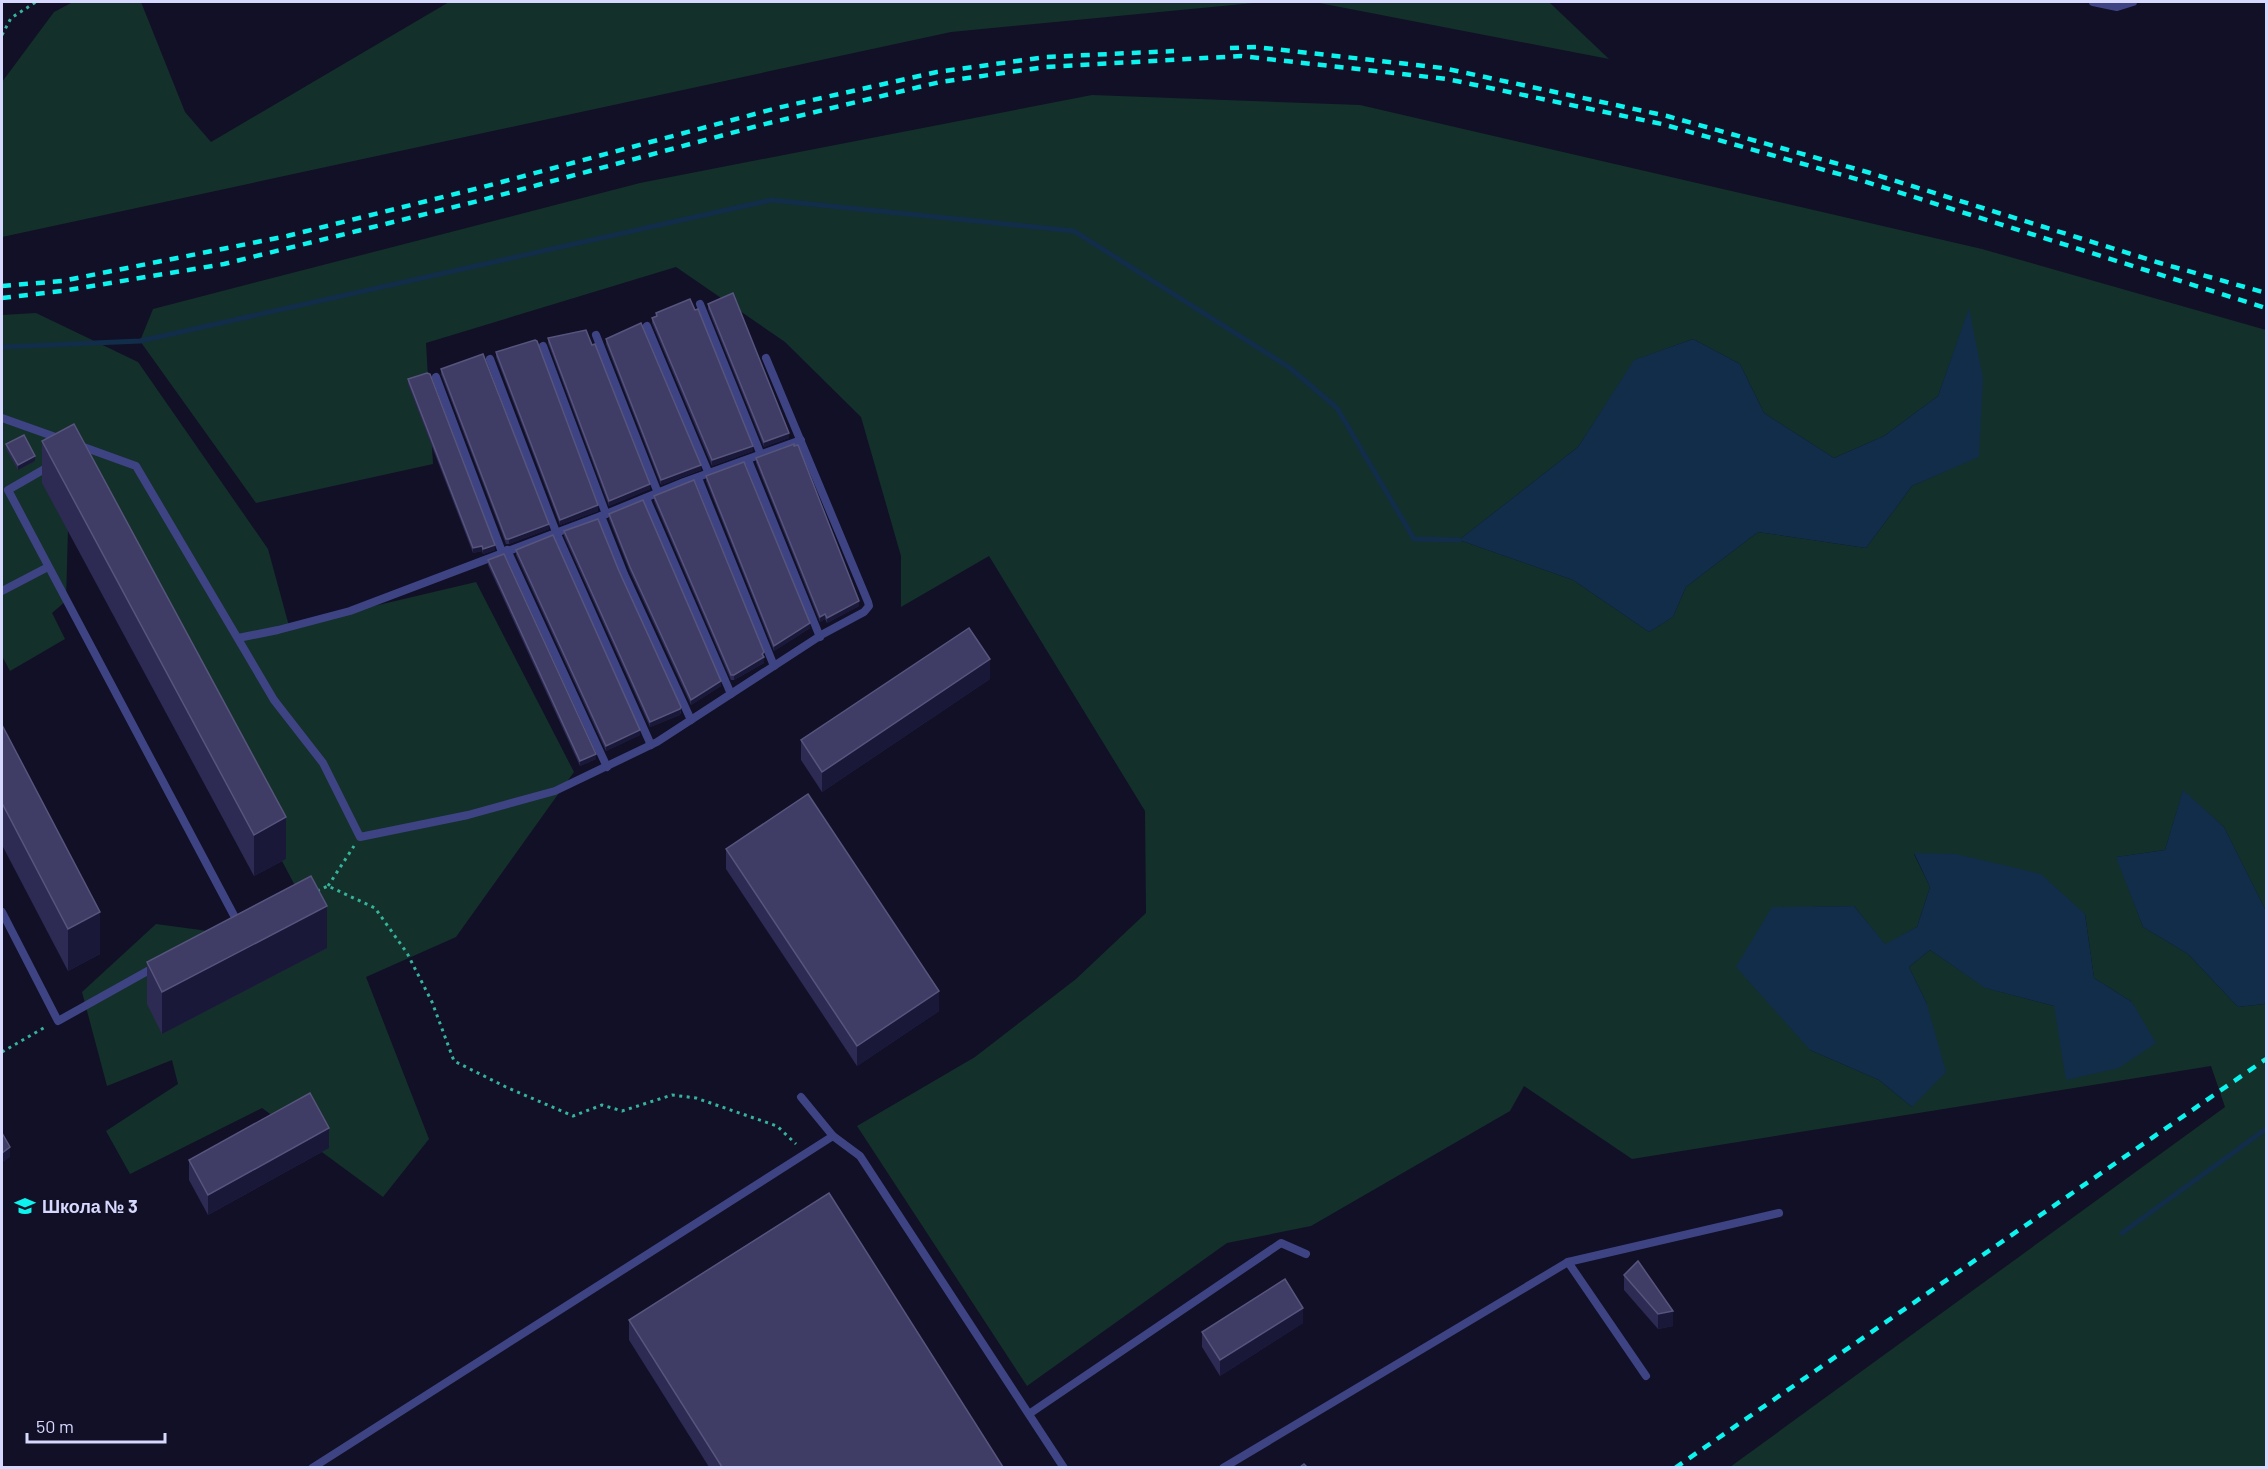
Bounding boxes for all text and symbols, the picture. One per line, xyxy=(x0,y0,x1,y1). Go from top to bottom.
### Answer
school or university icon: Школа № 3 xyxy=(13,1194,37,1218)
place label: Школа № 3 xyxy=(42,1195,138,1217)
scale bar xyxy=(27,1406,165,1444)
text: 50 m xyxy=(36,1415,74,1437)

